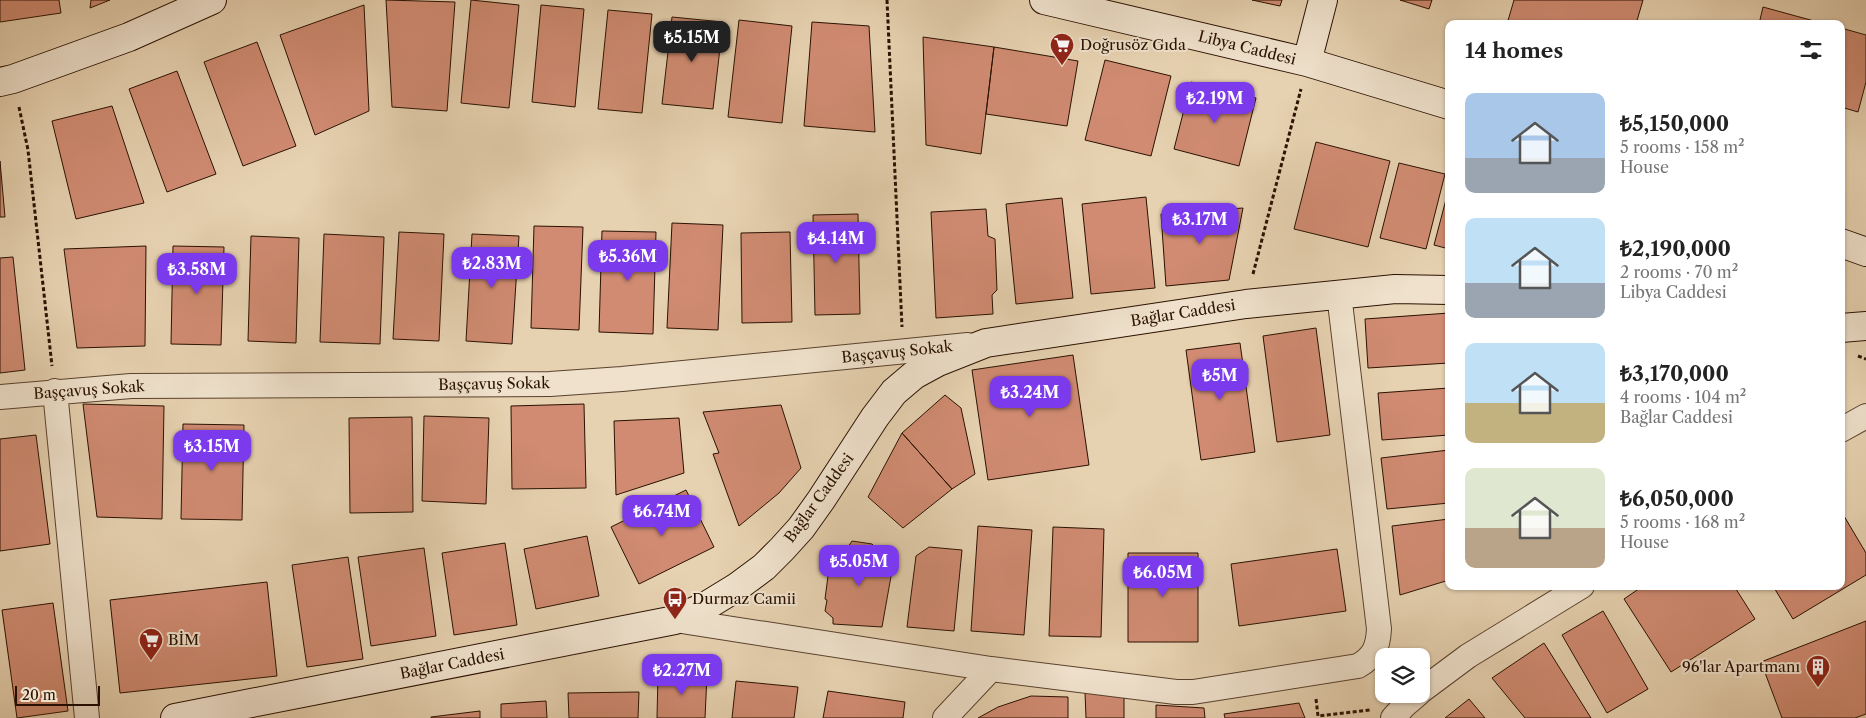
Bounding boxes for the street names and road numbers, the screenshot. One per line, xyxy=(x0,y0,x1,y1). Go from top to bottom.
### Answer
street label: Libya Caddesi xyxy=(1196,26,1298,69)
street label: Bağlar Caddesi xyxy=(1129,295,1237,330)
street label: Başçavuş Sokak xyxy=(841,336,955,367)
street label: Başçavuş Sokak xyxy=(438,373,551,394)
street label: Başçavuş Sokak xyxy=(33,376,147,403)
street label: Bağlar Caddesi xyxy=(780,449,858,546)
street label: Bağlar Caddesi xyxy=(398,644,506,683)

